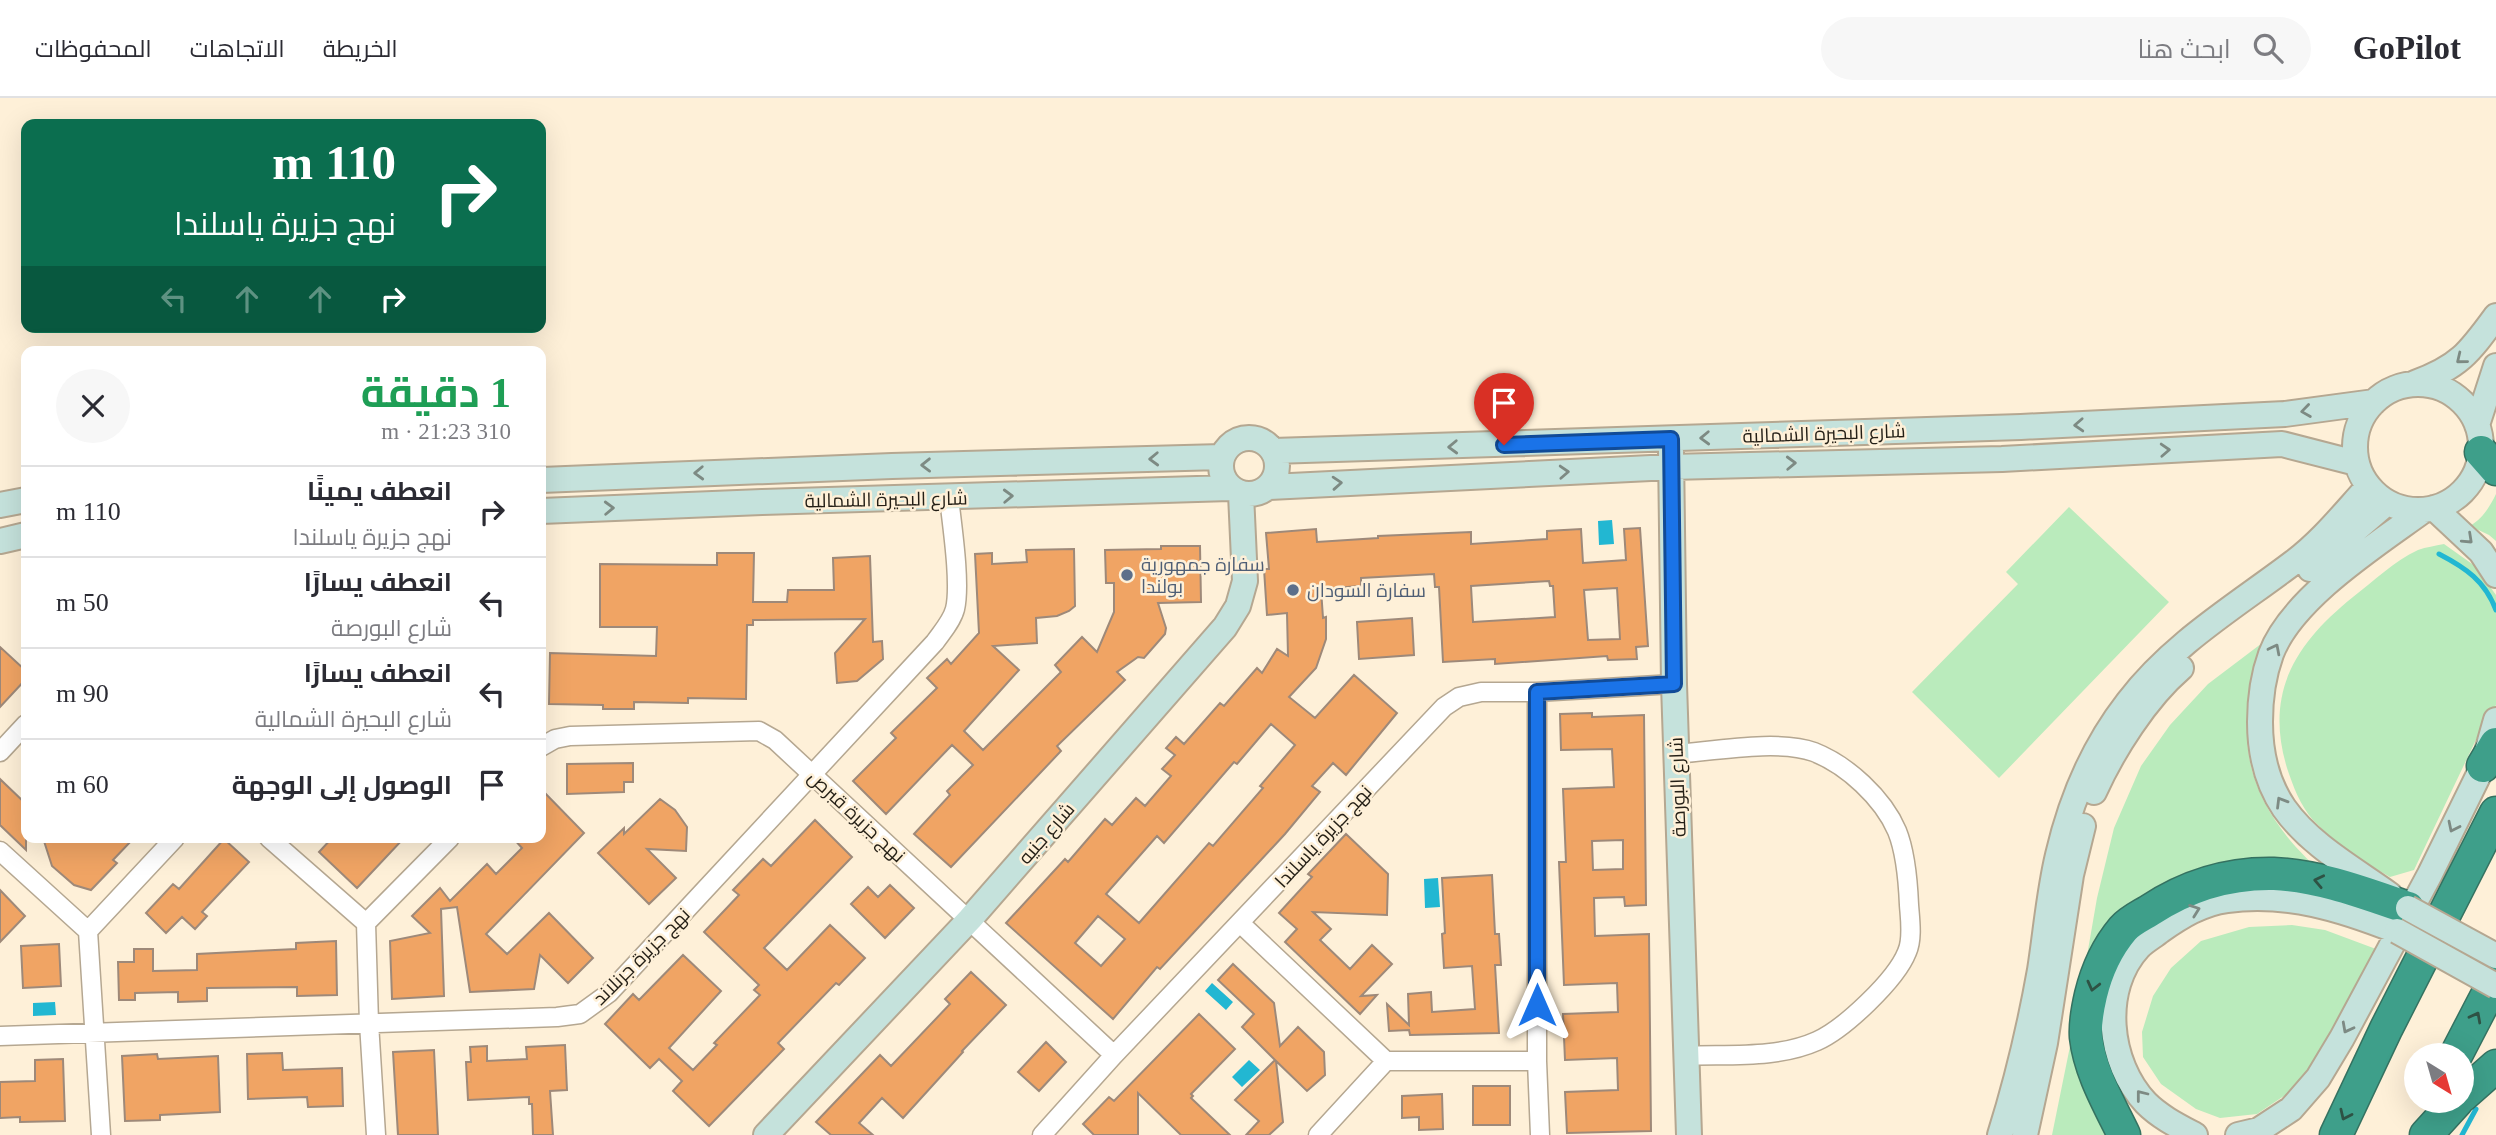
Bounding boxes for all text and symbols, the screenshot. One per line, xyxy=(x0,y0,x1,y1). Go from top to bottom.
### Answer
search box xyxy=(1821,17,2311,80)
icon: search xyxy=(2249,29,2287,67)
text: GoPilot xyxy=(2353,30,2461,66)
text: ابحث هنا xyxy=(2137,35,2231,64)
text: المحفوظات xyxy=(35,36,152,62)
text: الاتجاهات xyxy=(190,36,285,62)
text: الخريطة xyxy=(323,36,398,62)
text: 110 m xyxy=(272,135,396,190)
icon: right xyxy=(420,147,511,238)
text: نهج جزيرة ياسلندا xyxy=(174,206,396,242)
icon: left xyxy=(155,280,193,318)
icon: ahead xyxy=(228,280,266,318)
icon: ahead xyxy=(301,280,339,318)
icon: right xyxy=(374,280,412,318)
one-way arrow xyxy=(2456,350,2468,363)
button: close xyxy=(56,369,130,443)
text: 1 دقيقة xyxy=(361,370,511,416)
pin xyxy=(1474,373,1534,445)
icon: arrive xyxy=(1485,384,1523,422)
one-way arrow xyxy=(2300,403,2312,418)
one-way arrow xyxy=(2073,417,2084,432)
text: 310 m · 21:23 xyxy=(381,419,511,444)
street label: شارع البحيرة الشمالية xyxy=(1742,420,1906,450)
one-way arrow xyxy=(1699,430,1710,445)
one-way arrow xyxy=(1447,439,1458,454)
one-way arrow xyxy=(2160,443,2171,458)
one-way arrow xyxy=(1148,451,1159,467)
one-way arrow xyxy=(1786,456,1797,471)
one-way arrow xyxy=(921,458,932,473)
one-way arrow xyxy=(1559,465,1570,480)
one-way arrow xyxy=(693,466,704,481)
one-way arrow xyxy=(1331,475,1342,490)
text: انعطف يمينًا xyxy=(307,477,452,506)
street label: شارع البحيرة الشمالية xyxy=(804,488,968,514)
one-way arrow xyxy=(1002,488,1013,503)
icon: right xyxy=(473,493,511,531)
text: 110 m xyxy=(56,497,121,526)
one-way arrow xyxy=(604,500,615,515)
text: نهج جزيرة ياسلندا xyxy=(292,525,452,550)
one-way arrow xyxy=(2459,531,2472,544)
place label: سفارة جمهورية بولندا xyxy=(1141,554,1265,598)
marker: سفارة جمهورية بولندا xyxy=(1119,567,1135,583)
text: انعطف يسارًا xyxy=(304,568,452,597)
place label: سفارة السودان xyxy=(1307,580,1426,602)
marker: سفارة السودان xyxy=(1285,582,1301,598)
icon: left xyxy=(473,584,511,622)
text: 50 m xyxy=(56,588,109,617)
text: شارع البورصة xyxy=(331,616,452,641)
one-way arrow xyxy=(2266,644,2280,656)
text: انعطف يسارًا xyxy=(304,659,452,688)
icon: left xyxy=(473,675,511,713)
text: 90 m xyxy=(56,679,109,708)
text: شارع البحيرة الشمالية xyxy=(255,707,452,732)
street label: شارع البورصة xyxy=(1665,737,1693,837)
icon: arrive xyxy=(473,766,511,804)
street label: نهج جزيرة قبرص xyxy=(802,766,909,869)
text: 60 m xyxy=(56,770,109,799)
text: الوصول إلى الوجهة xyxy=(232,771,452,800)
street label: نهج جزيرة ياسلندا xyxy=(1271,781,1378,894)
one-way arrow xyxy=(2277,796,2290,809)
street label: شارع جنيه xyxy=(1014,798,1081,870)
one-way arrow xyxy=(2447,820,2461,832)
one-way arrow xyxy=(2313,874,2325,889)
street label: نهج جزيرة جرنلاند xyxy=(589,904,696,1011)
one-way arrow xyxy=(2189,904,2201,918)
position arrow xyxy=(1500,968,1574,1042)
one-way arrow xyxy=(2087,980,2101,992)
one-way arrow xyxy=(2468,1012,2482,1024)
one-way arrow xyxy=(2342,1021,2355,1034)
north arrow xyxy=(2404,1043,2474,1113)
map controls xyxy=(2404,1043,2474,1113)
one-way arrow xyxy=(2136,1090,2149,1102)
one-way arrow xyxy=(2340,1108,2354,1120)

